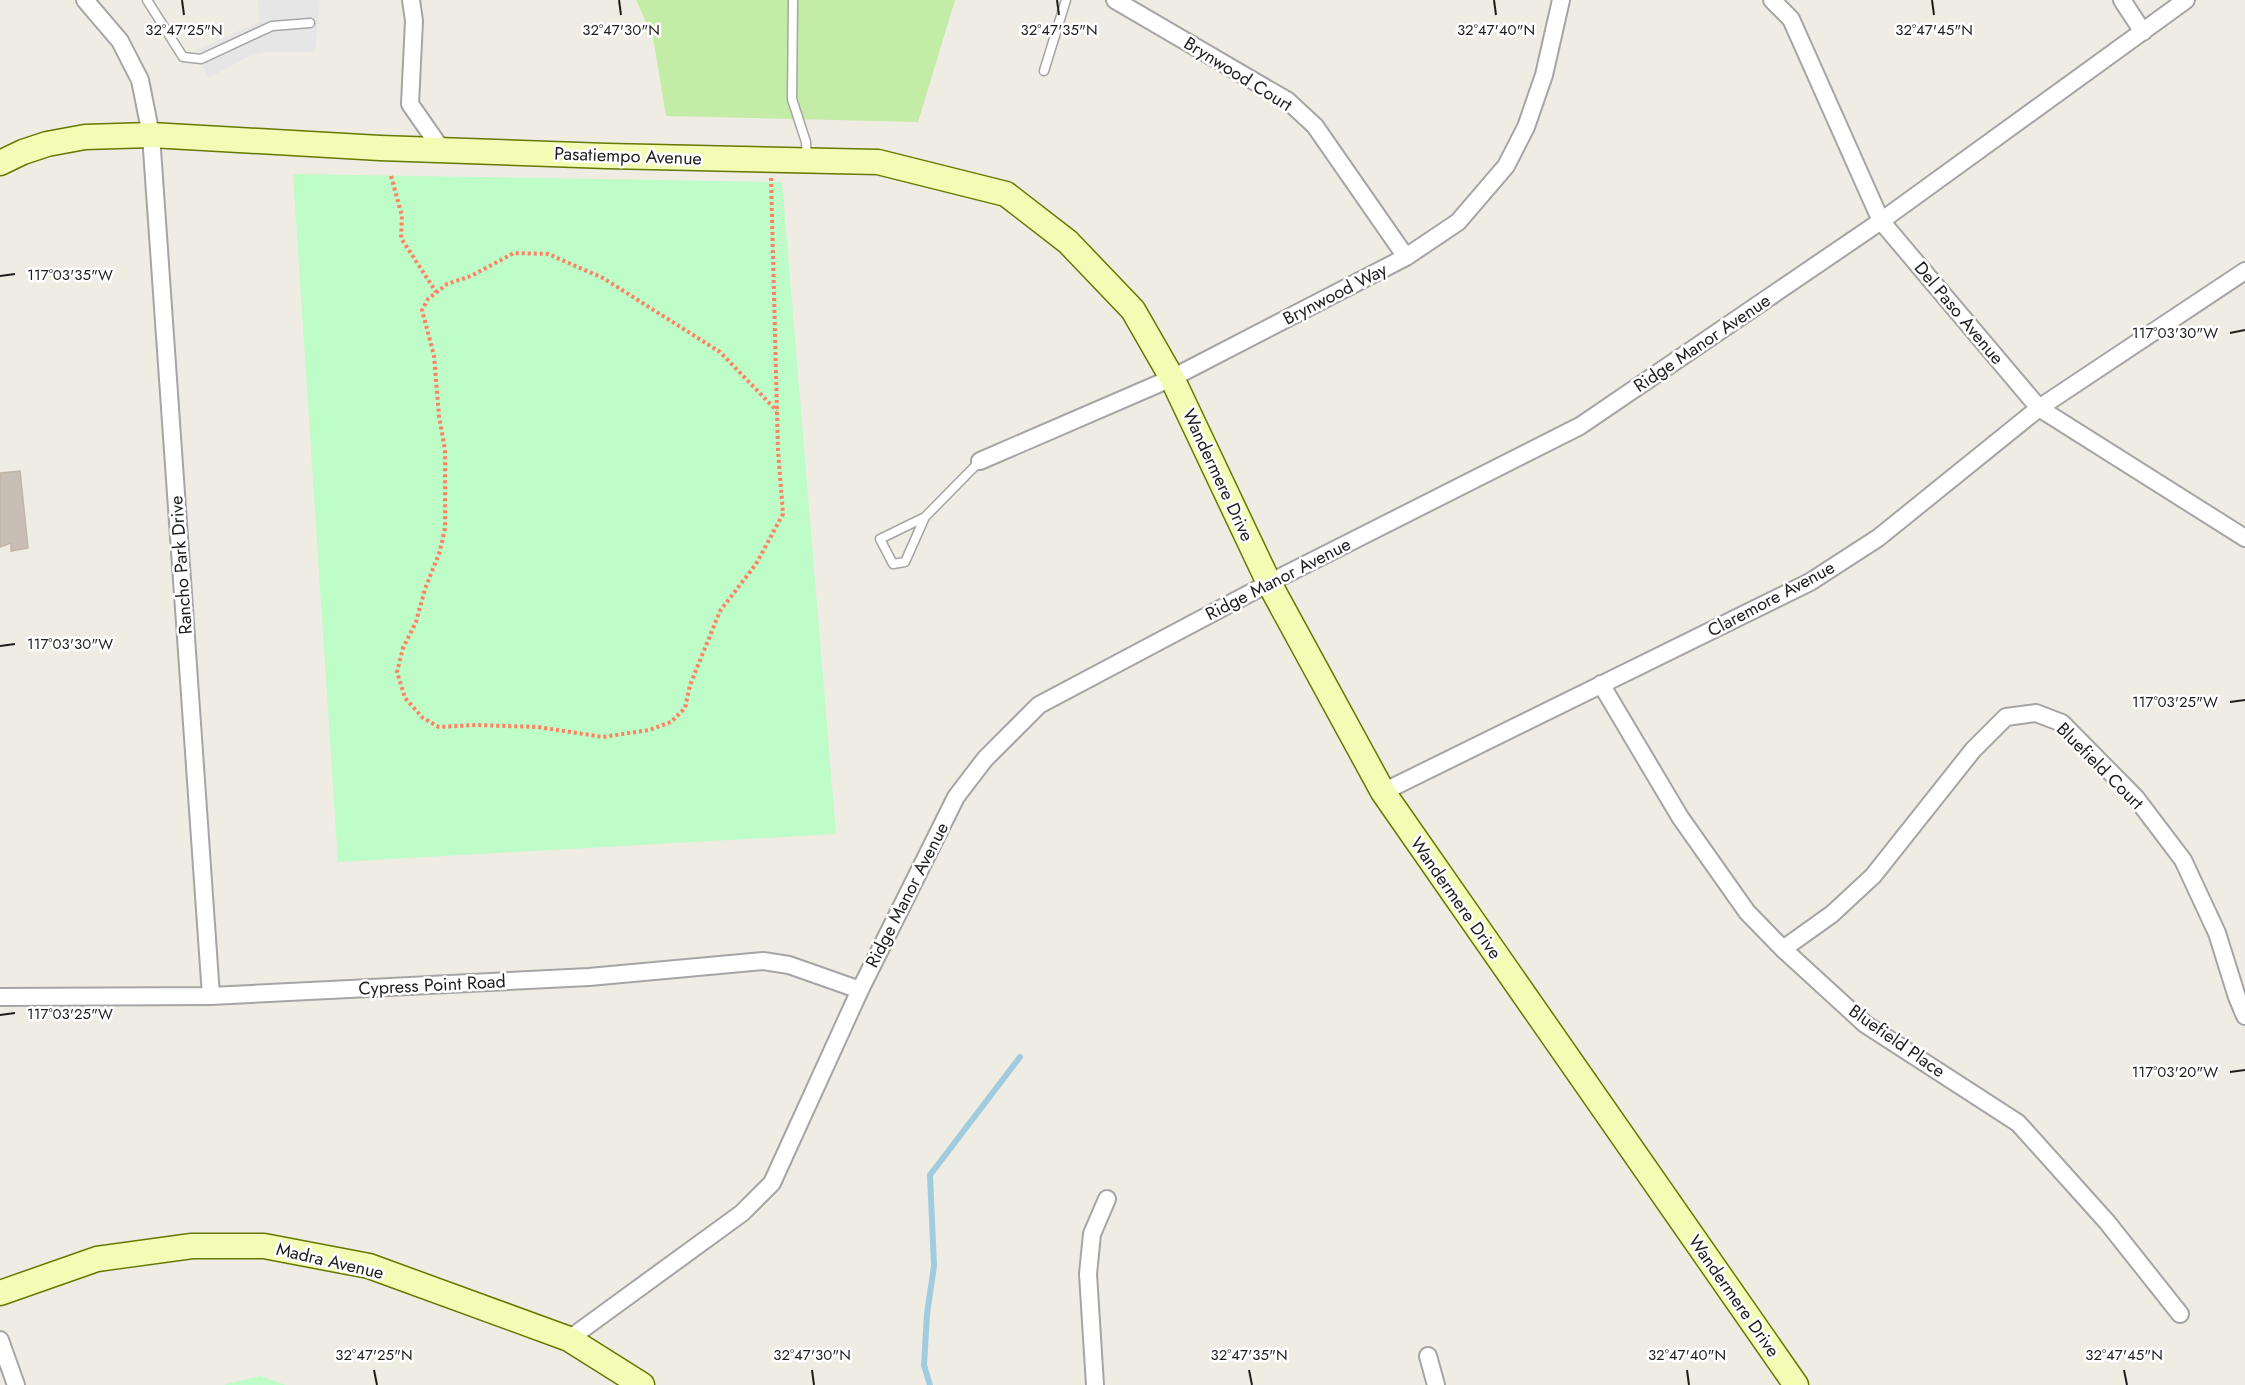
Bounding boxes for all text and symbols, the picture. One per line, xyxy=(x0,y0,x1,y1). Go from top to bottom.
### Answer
text: 32°47'25"N xyxy=(145,19,223,41)
text: 32°47'30"N xyxy=(582,19,660,41)
text: 32°47'35"N xyxy=(1020,19,1098,41)
text: 32°47'40"N xyxy=(1457,19,1535,41)
text: 32°47'45"N xyxy=(1895,19,1973,41)
street label: Brynwood Court xyxy=(1179,30,1298,118)
street label: Pasatiempo Avenue xyxy=(554,140,702,172)
street label: Del Paso Avenue xyxy=(1908,256,2010,370)
street label: Brynwood Way xyxy=(1278,257,1392,331)
text: 117°03'35"W xyxy=(27,264,113,286)
street label: Ridge Manor Avenue xyxy=(1628,287,1776,399)
text: 117°03'30"W xyxy=(2132,322,2218,344)
street label: Wandermere Drive xyxy=(1176,404,1260,546)
street label: Rancho Park Drive xyxy=(163,495,199,635)
street label: Ridge Manor Avenue xyxy=(1201,531,1355,627)
street label: Claremore Avenue xyxy=(1703,554,1839,644)
text: 117°03'30"W xyxy=(27,633,113,655)
text: 117°03'25"W xyxy=(2132,691,2218,713)
street label: Bluefield Court xyxy=(2051,717,2150,816)
street label: Ridge Manor Avenue xyxy=(859,818,955,972)
street label: Wandermere Drive xyxy=(1404,832,1508,964)
street label: Cypress Point Road xyxy=(358,968,506,1002)
street label: Bluefield Place xyxy=(1844,998,1950,1084)
text: 117°03'25"W xyxy=(27,1003,113,1025)
text: 117°03'20"W xyxy=(2132,1061,2218,1083)
street label: Wandermere Drive xyxy=(1682,1230,1786,1362)
street label: Madra Avenue xyxy=(274,1236,386,1286)
text: 32°47'25"N xyxy=(335,1344,413,1366)
text: 32°47'30"N xyxy=(773,1344,851,1366)
text: 32°47'35"N xyxy=(1210,1344,1288,1366)
text: 32°47'40"N xyxy=(1648,1344,1726,1366)
text: 32°47'45"N xyxy=(2085,1344,2163,1366)

